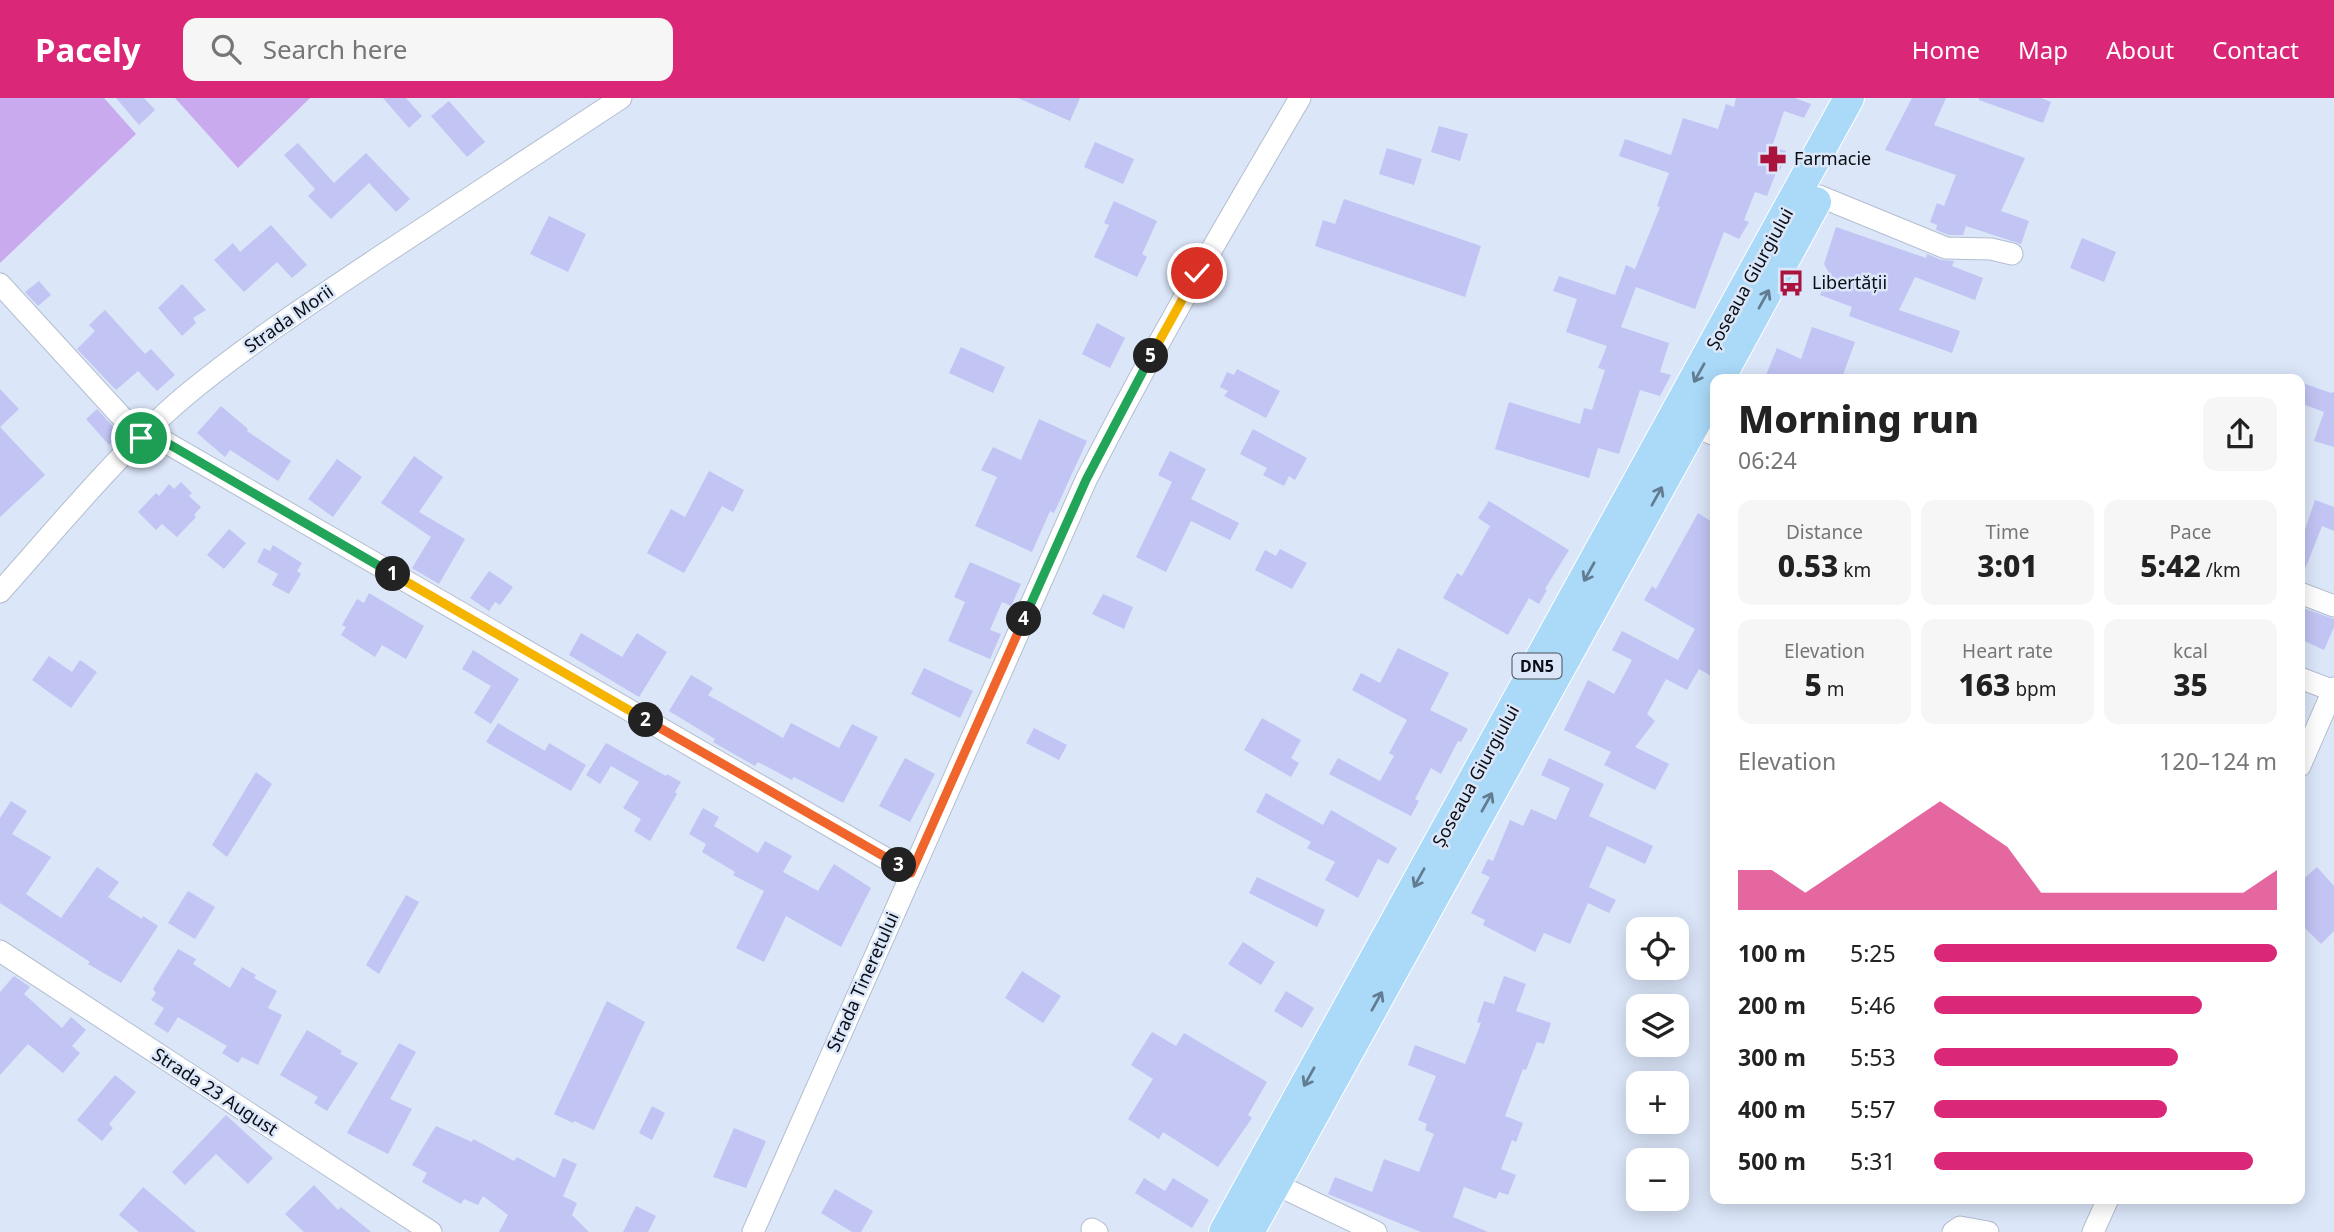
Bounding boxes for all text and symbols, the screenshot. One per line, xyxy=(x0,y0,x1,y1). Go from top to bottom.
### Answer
search box xyxy=(183,18,673,81)
text: Pacely xyxy=(35,27,141,72)
icon: search xyxy=(207,30,245,68)
text: Search here xyxy=(263,31,407,67)
text: Home xyxy=(1912,33,1980,66)
text: Map xyxy=(2018,33,2068,66)
text: About xyxy=(2106,33,2174,66)
text: Contact xyxy=(2212,33,2299,66)
pharmacy icon: Farmacie xyxy=(1758,144,1788,174)
place label: Farmacie xyxy=(1794,146,1871,170)
street label: Șoseaua Giurgiului xyxy=(1700,203,1798,354)
pin xyxy=(1167,243,1227,303)
icon: check xyxy=(1178,254,1216,292)
bus stop icon: Libertății xyxy=(1776,268,1806,298)
place label: Libertății xyxy=(1812,270,1887,294)
street label: Strada Morii xyxy=(239,279,338,358)
one-way arrow xyxy=(1757,289,1771,309)
pin: 5 xyxy=(1134,338,1168,374)
text: 5 xyxy=(1145,342,1156,368)
one-way arrow xyxy=(1692,362,1705,383)
text: Morning run xyxy=(1738,392,1979,444)
button: share xyxy=(2203,397,2277,471)
pin xyxy=(111,408,171,468)
icon: arrive xyxy=(122,419,160,457)
text: 06:24 xyxy=(1738,444,1797,476)
one-way arrow xyxy=(1650,486,1664,506)
text: Distance xyxy=(1786,519,1863,545)
text: Time xyxy=(1986,519,2029,545)
text: Pace xyxy=(2170,519,2212,545)
text: 0.53 xyxy=(1778,545,1838,586)
text: 3:01 xyxy=(1977,545,2038,586)
text: 5:42 xyxy=(2140,545,2201,586)
pin: 1 xyxy=(376,556,410,592)
text: km xyxy=(1838,557,1871,583)
text: /km xyxy=(2201,557,2241,583)
text: 1 xyxy=(387,560,398,586)
one-way arrow xyxy=(1582,561,1595,582)
pin: 4 xyxy=(1006,602,1042,636)
text: 4 xyxy=(1018,605,1029,631)
text: Elevation xyxy=(1784,638,1865,664)
text: Heart rate xyxy=(1962,638,2053,664)
text: kcal xyxy=(2173,638,2208,664)
road number: DN5 xyxy=(1512,653,1562,678)
text: 5 xyxy=(1804,664,1822,705)
text: 163 xyxy=(1958,664,2010,705)
text: 35 xyxy=(2173,664,2208,705)
text: m xyxy=(1822,676,1845,702)
text: bpm xyxy=(2010,676,2057,702)
street label: Șoseaua Giurgiului xyxy=(1426,700,1524,851)
pin: 2 xyxy=(628,702,664,738)
text: 2 xyxy=(640,706,651,732)
text: Elevation xyxy=(1738,745,1836,777)
text: 120–124 m xyxy=(2159,745,2277,777)
one-way arrow xyxy=(1480,792,1494,812)
pin: 3 xyxy=(881,848,916,882)
text: 3 xyxy=(893,851,904,877)
one-way arrow xyxy=(1412,867,1425,888)
street label: Strada Tineretului xyxy=(820,908,904,1055)
map controls xyxy=(1626,917,1689,1211)
button: locate xyxy=(1626,917,1689,980)
text: 100 m xyxy=(1738,937,1806,969)
text: 5:25 xyxy=(1850,937,1896,969)
text: 200 m xyxy=(1738,989,1806,1021)
text: 5:46 xyxy=(1850,989,1896,1021)
one-way arrow xyxy=(1370,991,1384,1011)
button: layers xyxy=(1626,994,1689,1057)
text: 300 m xyxy=(1738,1041,1806,1073)
text: 5:53 xyxy=(1850,1041,1896,1073)
street label: Strada 23 August xyxy=(148,1042,283,1141)
one-way arrow xyxy=(1302,1066,1315,1087)
button: + xyxy=(1626,1071,1689,1134)
text: 400 m xyxy=(1738,1093,1806,1125)
text: 5:57 xyxy=(1850,1093,1896,1125)
text: 500 m xyxy=(1738,1145,1806,1177)
text: 5:31 xyxy=(1850,1145,1896,1177)
button: − xyxy=(1626,1148,1689,1211)

